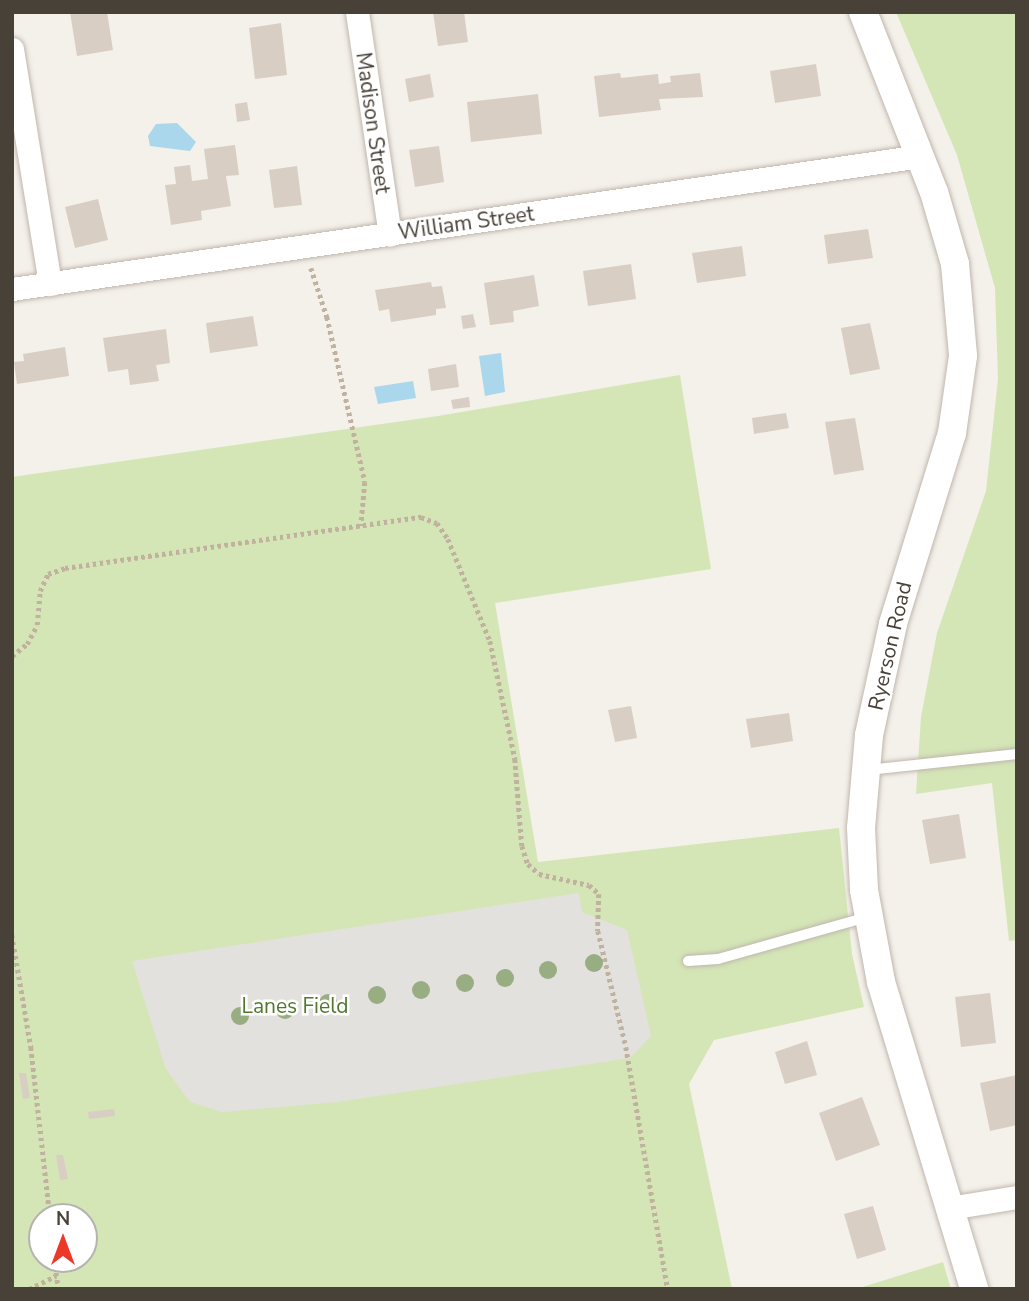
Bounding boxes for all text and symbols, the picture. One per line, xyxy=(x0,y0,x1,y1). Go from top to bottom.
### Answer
street label: Madison Street xyxy=(351,51,395,195)
street label: William Street xyxy=(396,201,536,245)
street label: Ryerson Road xyxy=(863,579,917,713)
park label: Lanes Field xyxy=(241,993,349,1019)
north arrow xyxy=(28,1203,98,1273)
text: N xyxy=(56,1206,70,1232)

